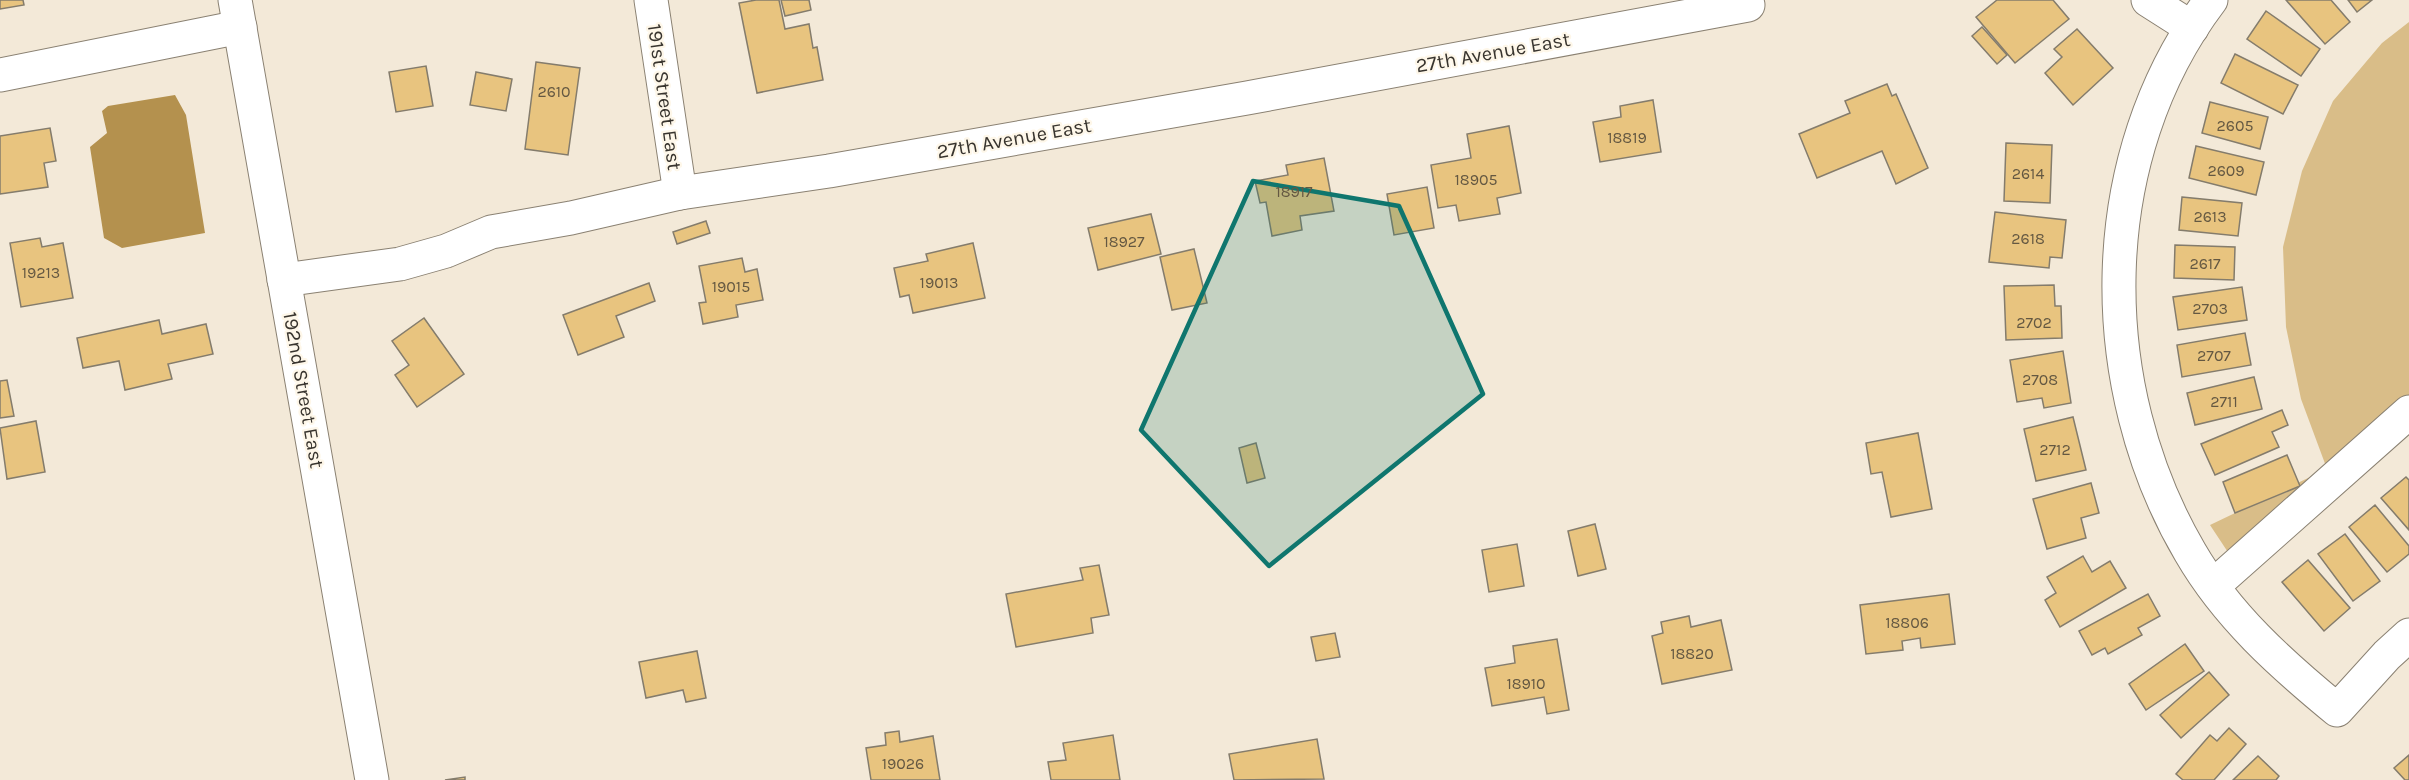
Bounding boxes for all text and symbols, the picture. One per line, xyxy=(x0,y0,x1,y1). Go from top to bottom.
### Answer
street label: 191st Street East xyxy=(643,22,686,172)
street label: 27th Avenue East xyxy=(1414,28,1572,77)
house number: 2610 xyxy=(537,82,571,101)
street label: 27th Avenue East xyxy=(935,114,1093,163)
house number: 2605 xyxy=(2217,116,2253,135)
house number: 18819 xyxy=(1607,128,1647,147)
house number: 2609 xyxy=(2207,161,2245,180)
house number: 2614 xyxy=(2012,164,2044,183)
house number: 18905 xyxy=(1455,170,1497,189)
house number: 18917 xyxy=(1275,182,1313,201)
house number: 2613 xyxy=(2193,207,2227,226)
house number: 2618 xyxy=(2011,229,2045,248)
house number: 18927 xyxy=(1103,232,1145,251)
house number: 2617 xyxy=(2189,254,2221,273)
house number: 19213 xyxy=(22,263,60,282)
house number: 19013 xyxy=(920,273,958,292)
house number: 19015 xyxy=(712,277,750,296)
house number: 2703 xyxy=(2192,299,2228,318)
street label: 192nd Street East xyxy=(278,310,329,471)
house number: 2702 xyxy=(2016,313,2052,332)
house number: 2707 xyxy=(2197,346,2231,365)
house number: 2708 xyxy=(2022,370,2058,389)
house number: 2711 xyxy=(2210,392,2238,411)
house number: 2712 xyxy=(2039,440,2071,459)
house number: 18806 xyxy=(1885,613,1929,632)
house number: 18820 xyxy=(1670,644,1714,663)
house number: 18910 xyxy=(1506,674,1546,693)
house number: 19026 xyxy=(882,754,924,773)

